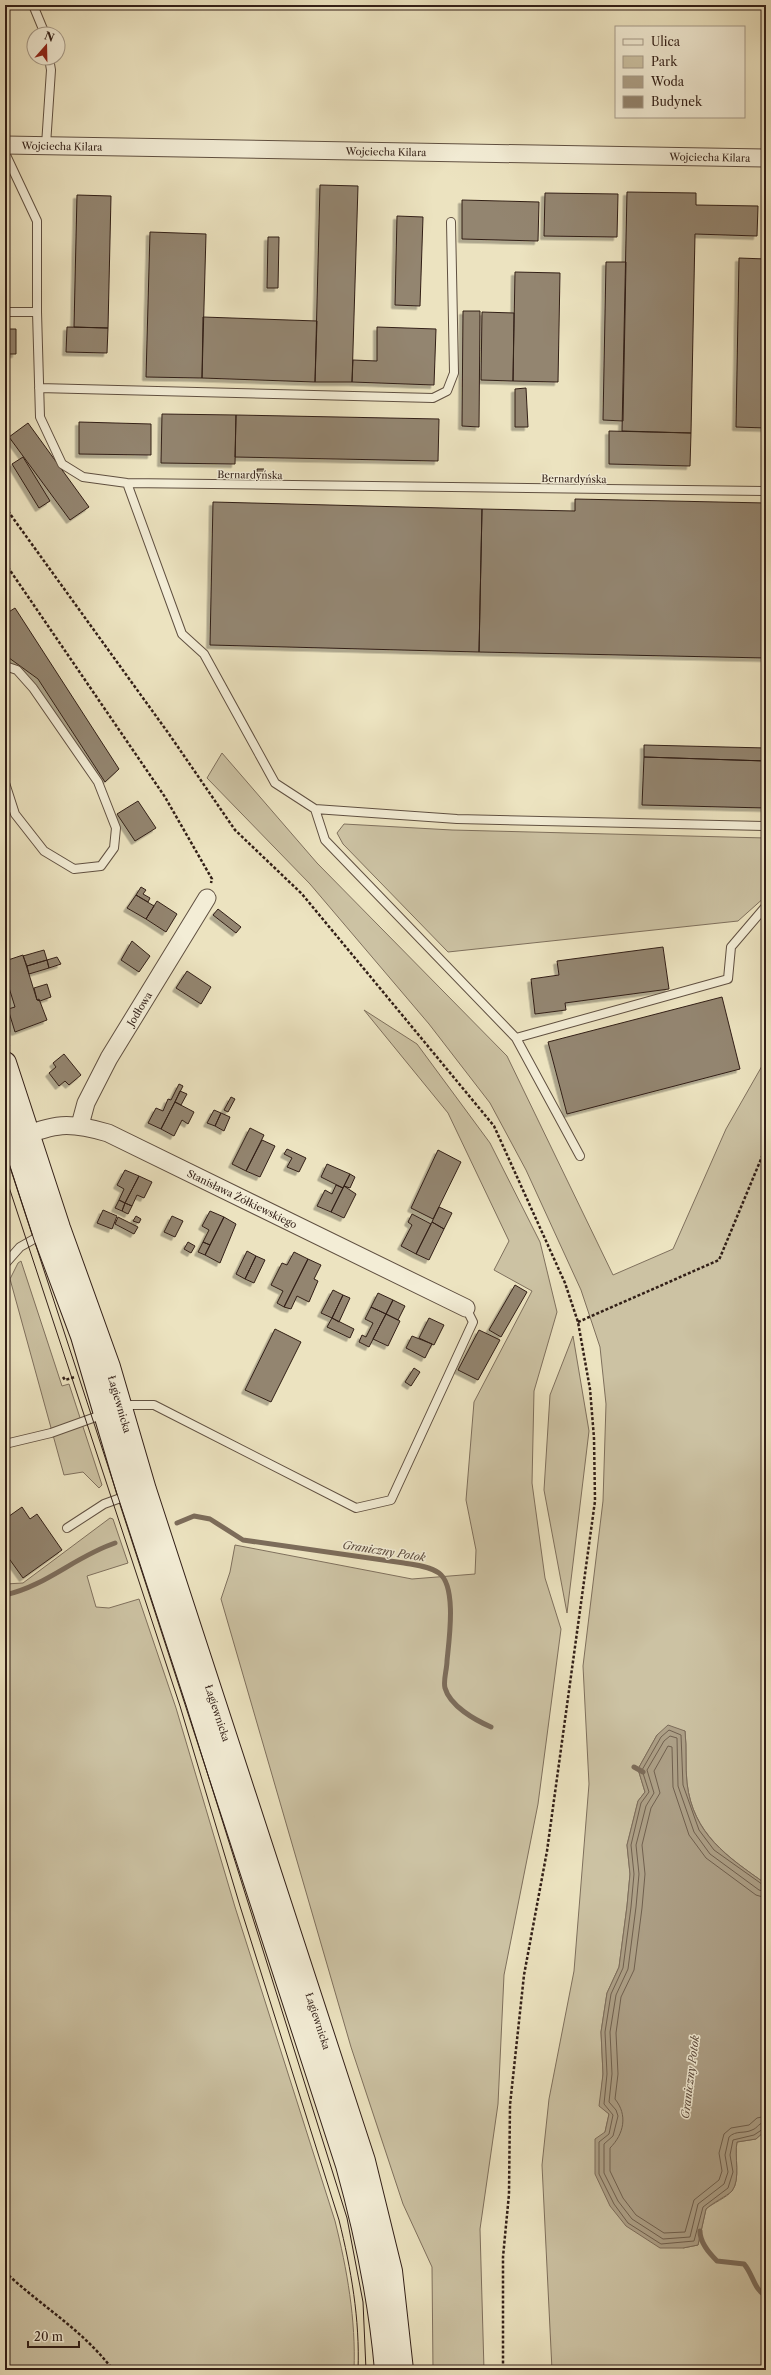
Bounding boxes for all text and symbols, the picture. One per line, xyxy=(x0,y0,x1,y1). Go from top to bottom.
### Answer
north arrow xyxy=(26,26,66,66)
legend xyxy=(615,26,745,118)
text: N xyxy=(43,28,57,45)
text: Ulica xyxy=(651,34,681,49)
text: Park xyxy=(651,54,678,69)
text: Woda xyxy=(650,74,685,89)
text: Budynek xyxy=(651,94,703,109)
street label: Wojciecha Kilara xyxy=(20,139,103,153)
street label: Wojciecha Kilara xyxy=(344,144,427,159)
street label: Wojciecha Kilara xyxy=(668,150,751,164)
street label: Bernardyńska xyxy=(217,468,283,482)
street label: Bernardyńska xyxy=(541,472,607,486)
street label: Jodłowa xyxy=(123,989,155,1030)
street label: Stanisława Żółkiewskiego xyxy=(185,1166,299,1231)
street label: Łagiewnicka xyxy=(105,1374,135,1435)
water label: Graniczny Potok xyxy=(341,1538,427,1565)
street label: Łagiewnicka xyxy=(202,1683,233,1744)
street label: Łagiewnicka xyxy=(303,1991,334,2052)
water label: Graniczny Potok xyxy=(678,2034,702,2120)
scale bar xyxy=(28,2323,79,2349)
text: 20 m xyxy=(34,2329,63,2344)

